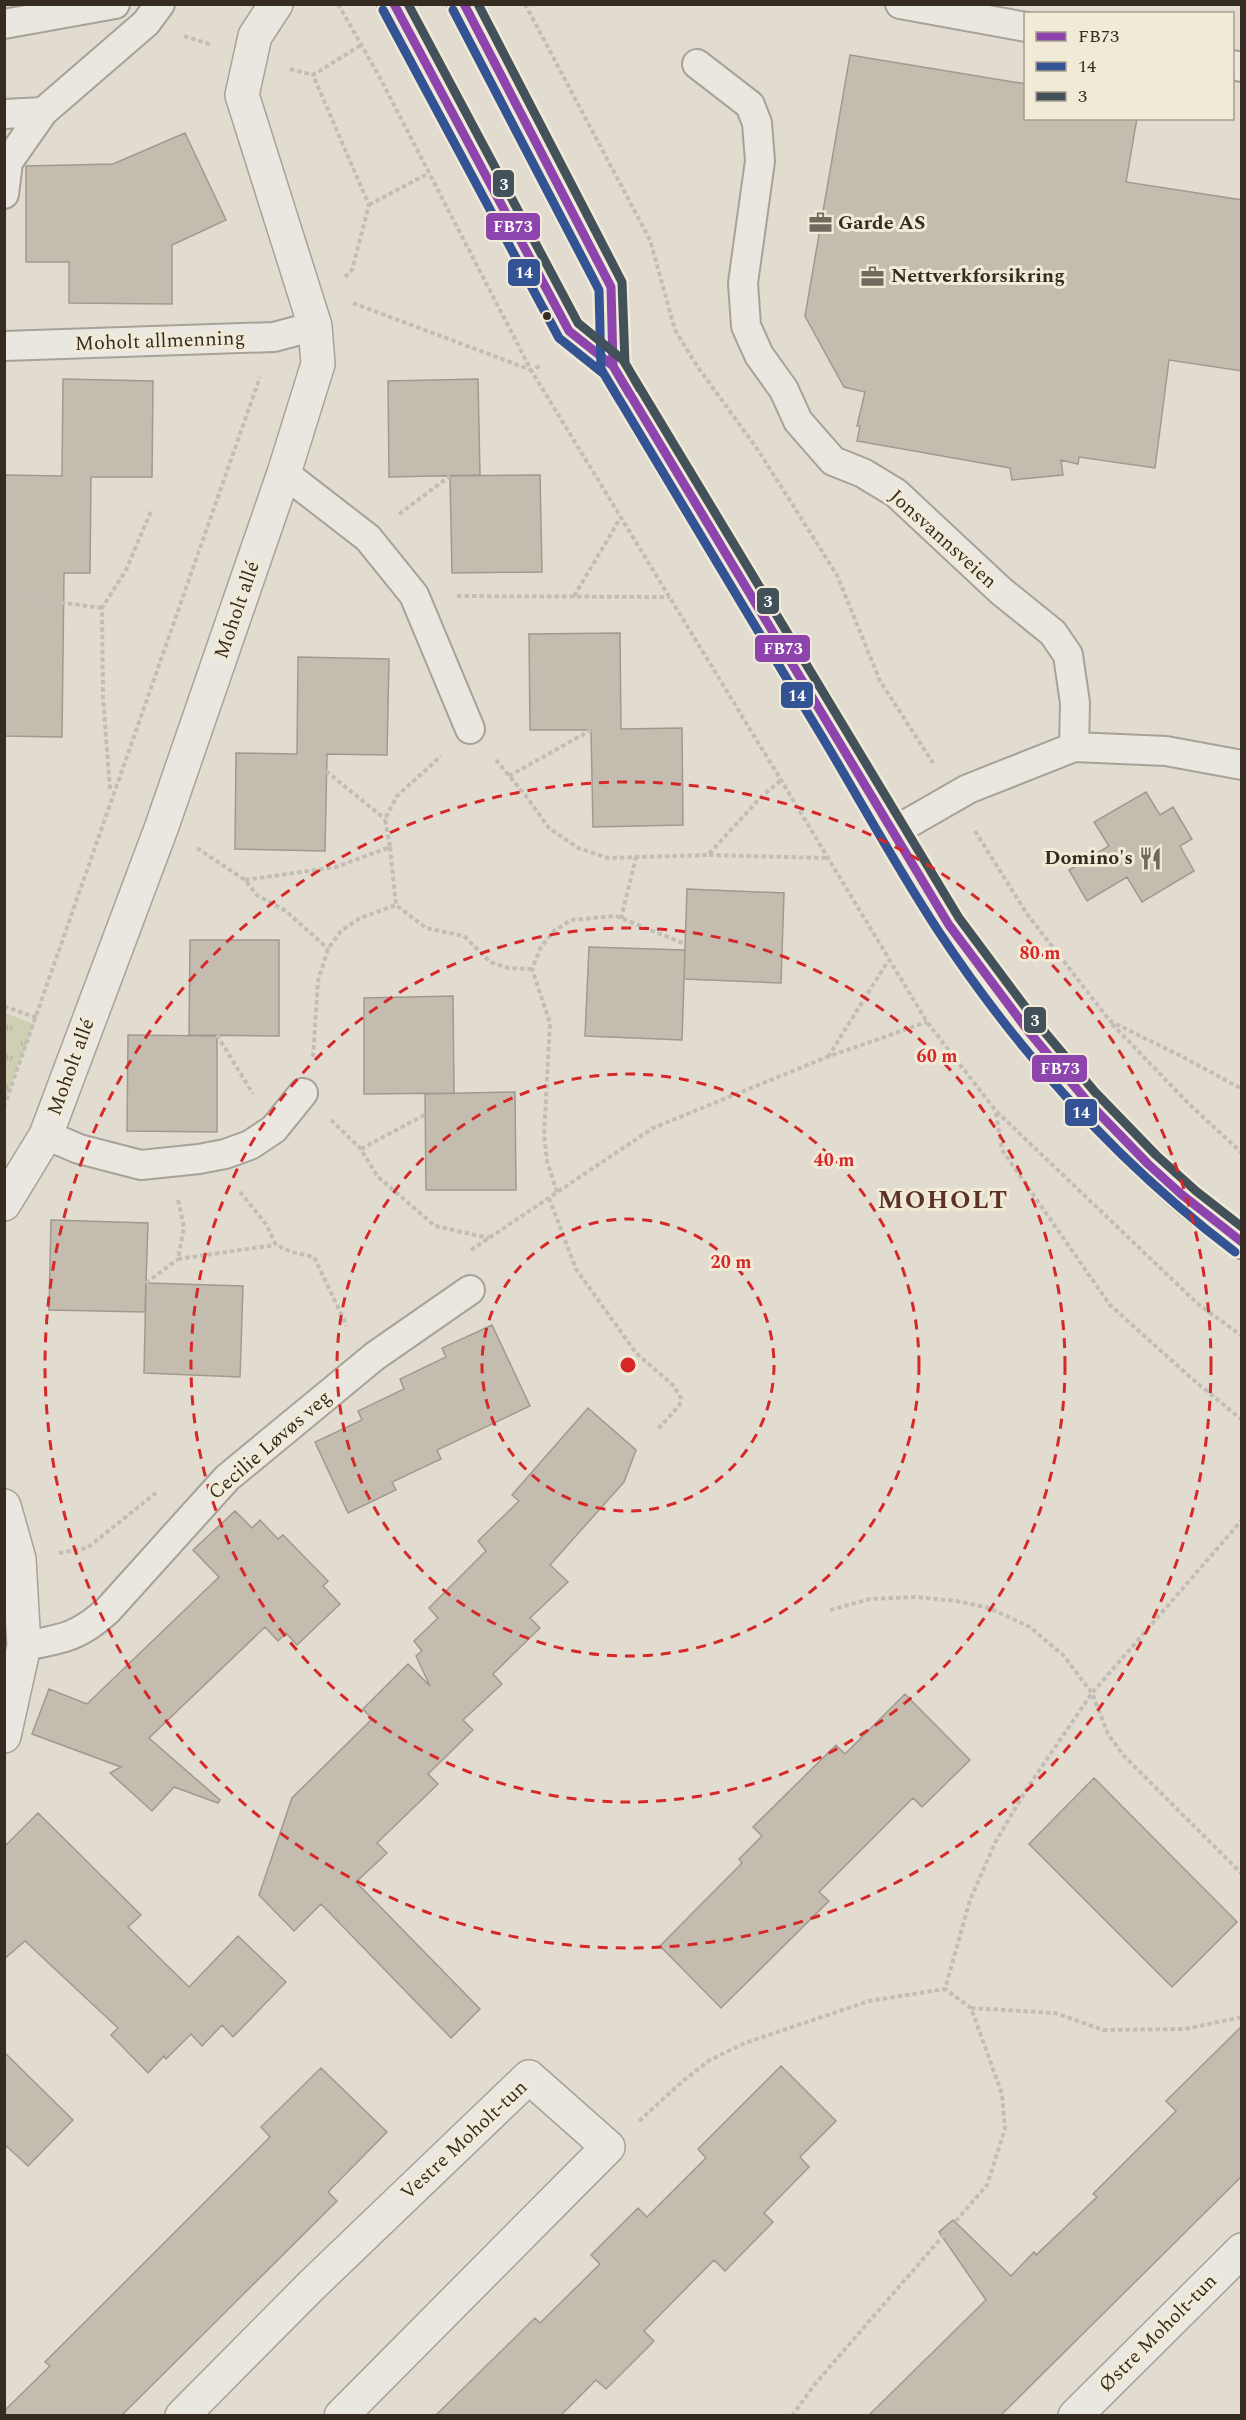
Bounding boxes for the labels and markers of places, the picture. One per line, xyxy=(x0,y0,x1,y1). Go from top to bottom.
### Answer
place label: Garde AS xyxy=(838,208,926,238)
office icon: Garde AS xyxy=(807,210,833,236)
place label: Nettverkforsikring xyxy=(891,261,1065,291)
office icon: Nettverkforsikring xyxy=(860,263,886,289)
unlabelled marker xyxy=(541,310,553,322)
place label: Domino's xyxy=(1044,843,1133,873)
restaurant icon: Domino's xyxy=(1138,845,1164,871)
centre of rings xyxy=(618,1355,638,1375)

